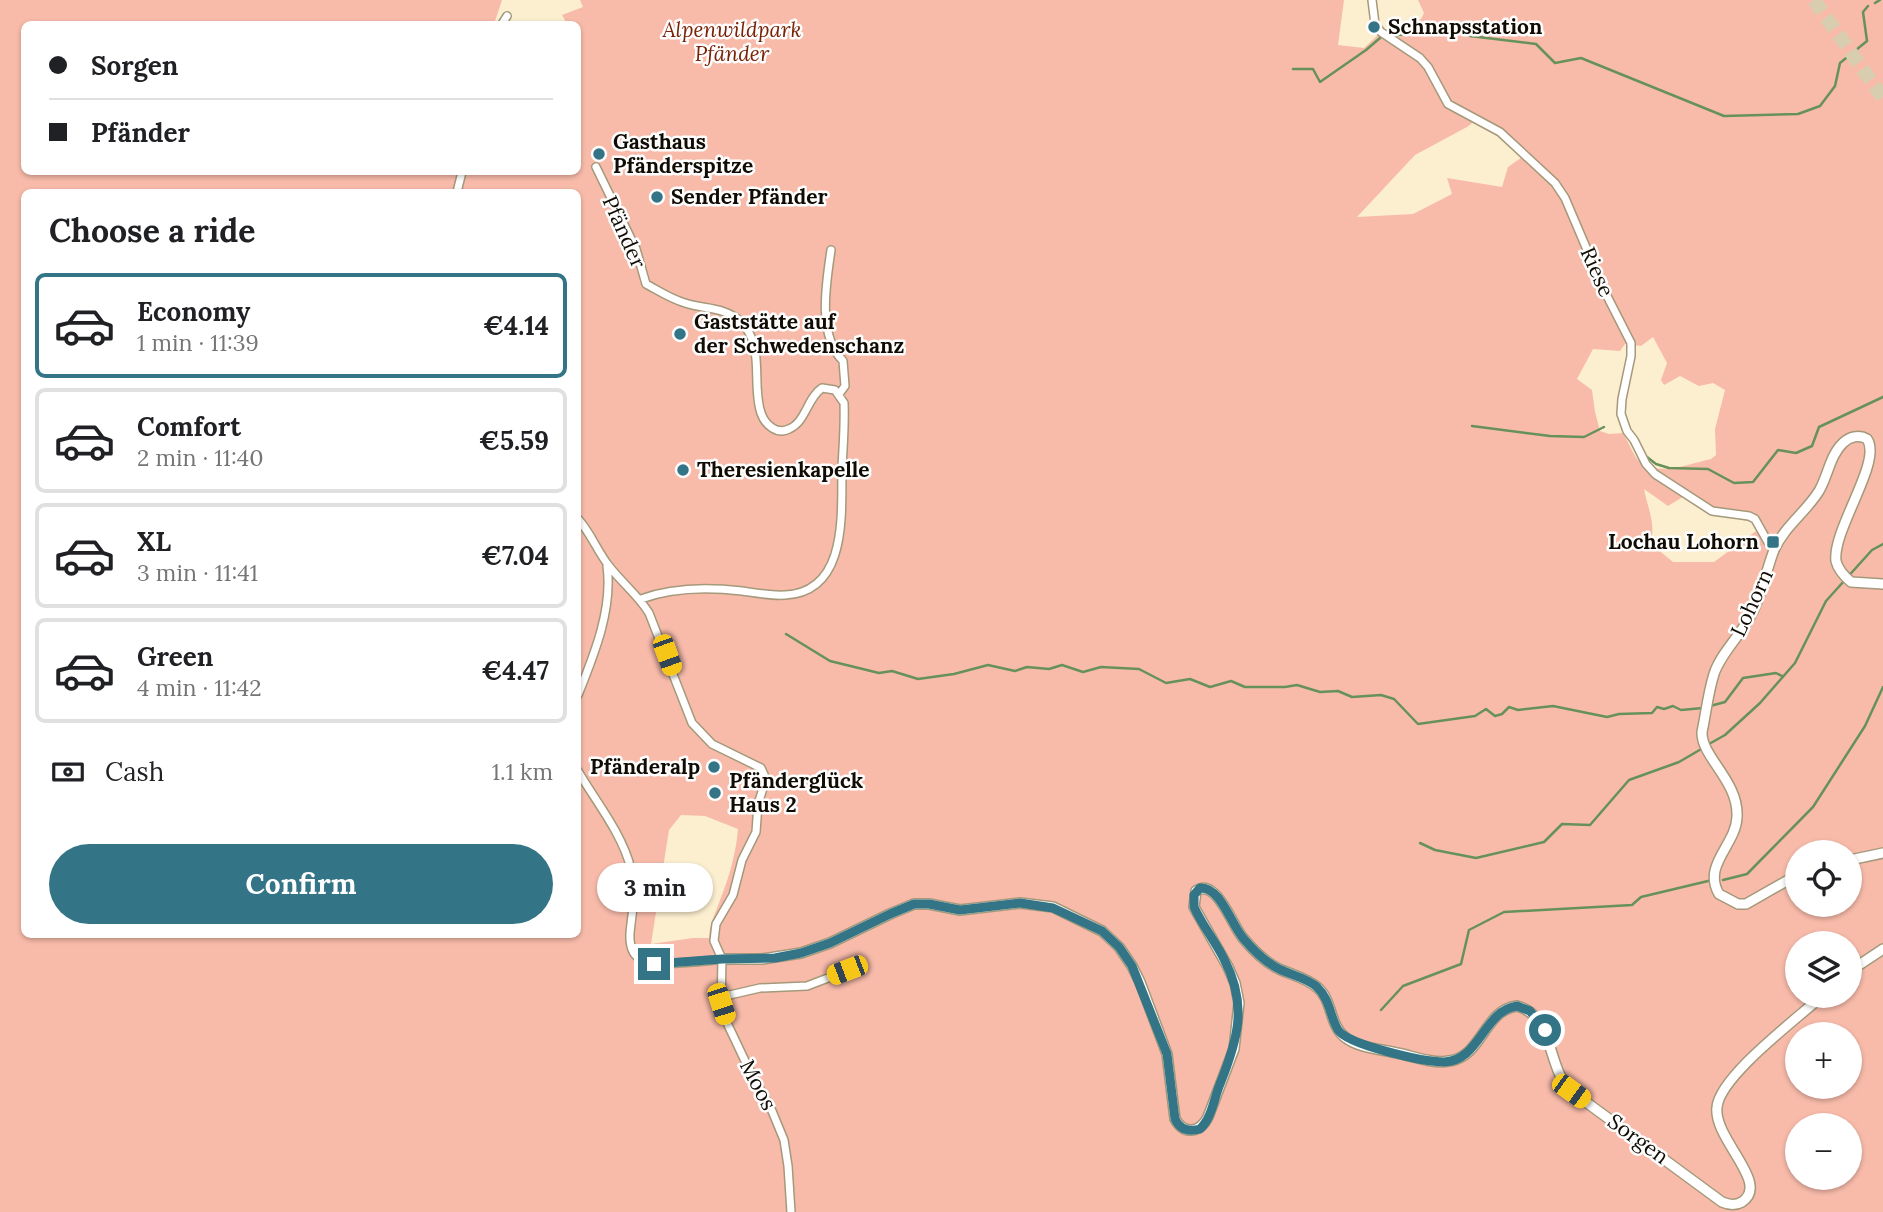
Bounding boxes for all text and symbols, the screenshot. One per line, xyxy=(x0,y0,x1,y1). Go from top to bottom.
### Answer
place label: Schnapsstation xyxy=(1388,13,1542,40)
park label: Alpenwildpark Pfänder xyxy=(661,16,802,67)
marker: Schnapsstation xyxy=(1366,19,1382,35)
text: Sorgen xyxy=(91,49,178,82)
text: Pfänder xyxy=(91,116,190,149)
place label: Gasthaus Pfänderspitze xyxy=(613,128,753,179)
marker: Gasthaus Pfänderspitze xyxy=(591,146,607,162)
place label: Sender Pfänder xyxy=(671,183,828,210)
marker: Sender Pfänder xyxy=(649,189,665,205)
street label: Pfänder xyxy=(597,191,652,272)
text: Choose a ride xyxy=(49,210,256,251)
street label: Riese xyxy=(1575,243,1620,301)
icon: car xyxy=(53,294,116,357)
text: Economy xyxy=(137,295,250,328)
place label: Gaststätte auf der Schwedenschanz xyxy=(694,308,904,359)
text: €4.14 xyxy=(483,309,549,342)
marker: Gaststätte auf der Schwedenschanz xyxy=(672,326,688,342)
text: 1 min · 11:39 xyxy=(137,328,259,357)
icon: car xyxy=(53,409,116,472)
text: Comfort xyxy=(137,410,241,443)
text: €5.59 xyxy=(479,424,549,457)
text: 2 min · 11:40 xyxy=(137,443,263,472)
place label: Theresienkapelle xyxy=(697,456,870,483)
marker: Theresienkapelle xyxy=(675,462,691,478)
icon: car xyxy=(53,524,116,587)
text: XL xyxy=(137,525,171,558)
place label: Lochau Lohorn xyxy=(1608,528,1759,555)
marker: Lochau Lohorn xyxy=(1765,534,1781,550)
text: €7.04 xyxy=(481,539,549,572)
text: 3 min · 11:41 xyxy=(137,558,258,587)
street label: Lohorn xyxy=(1724,565,1779,641)
car xyxy=(650,632,685,678)
icon: car xyxy=(53,639,116,702)
text: Green xyxy=(137,640,213,673)
text: €4.47 xyxy=(481,654,549,687)
text: 4 min · 11:42 xyxy=(137,673,262,702)
icon: cash xyxy=(49,753,87,791)
place label: Pfänderalp xyxy=(590,753,700,780)
text: Cash xyxy=(105,755,164,788)
text: 1.1 km xyxy=(492,757,553,786)
marker: Pfänderalp xyxy=(706,759,722,775)
place label: Pfänderglück Haus 2 xyxy=(729,767,864,818)
marker: Pfänderglück Haus 2 xyxy=(707,785,723,801)
map controls xyxy=(1785,840,1862,1190)
button: locate xyxy=(1785,840,1862,917)
button: Confirm xyxy=(49,844,553,924)
callout: 3 min xyxy=(596,862,712,912)
text: 3 min xyxy=(624,873,686,902)
button: layers xyxy=(1785,931,1862,1008)
route end xyxy=(638,948,670,980)
car xyxy=(824,953,871,987)
car xyxy=(705,981,738,1027)
route start xyxy=(1529,1014,1561,1046)
button: + xyxy=(1785,1022,1862,1099)
street label: Moos xyxy=(734,1055,783,1115)
car xyxy=(1548,1070,1595,1112)
street label: Sorgen xyxy=(1603,1107,1674,1170)
button: − xyxy=(1785,1113,1862,1190)

